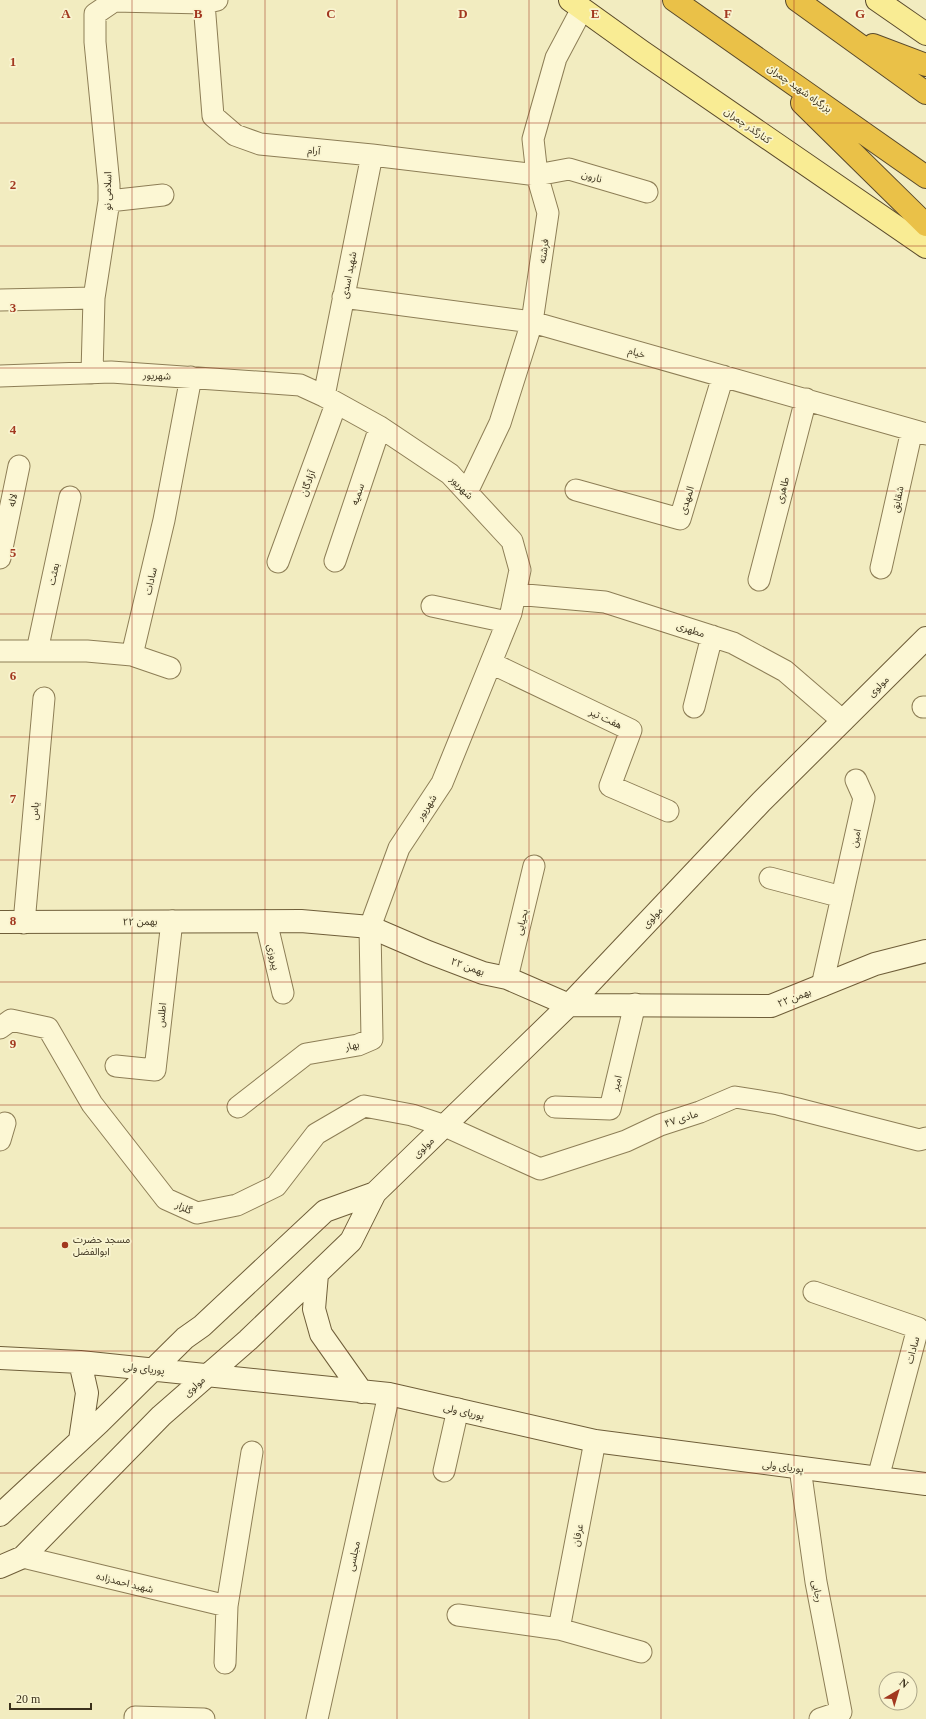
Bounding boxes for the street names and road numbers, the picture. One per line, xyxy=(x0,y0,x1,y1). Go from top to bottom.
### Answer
street label: بزرگراه شهید چمران xyxy=(765,62,834,116)
street label: کنارگذر چمران xyxy=(722,105,774,147)
street label: آرام xyxy=(307,144,322,160)
street label: نارون xyxy=(580,168,604,186)
street label: اسلامی نو xyxy=(102,172,114,210)
street label: فرشته xyxy=(536,238,552,264)
street label: شهید اسدی xyxy=(339,251,359,300)
street label: خیام xyxy=(626,345,647,363)
street label: شهریور xyxy=(142,369,171,383)
street label: آزادگان xyxy=(298,468,319,498)
street label: شهریور xyxy=(447,473,475,502)
street label: طاهری xyxy=(774,475,792,505)
street label: سمیه xyxy=(349,482,366,506)
street label: المهدی xyxy=(677,485,696,516)
street label: شقایق xyxy=(889,485,907,514)
street label: لاله xyxy=(6,492,19,508)
street label: بعثت xyxy=(46,562,61,586)
street label: سادات xyxy=(142,566,159,596)
street label: مطهری xyxy=(675,620,706,640)
street label: مولوی xyxy=(866,674,892,700)
street label: هفت تیر xyxy=(586,706,624,732)
street label: شهریور xyxy=(414,792,440,823)
street label: یاس xyxy=(28,802,41,820)
street label: امین xyxy=(848,828,863,848)
street label: مولوی xyxy=(640,904,666,931)
street label: یحیایی xyxy=(513,908,530,936)
street label: ۲۲ بهمن xyxy=(123,916,158,927)
street label: پیروزی xyxy=(264,943,282,971)
street label: ۲۲ بهمن xyxy=(450,956,486,977)
street label: ۲۲ بهمن xyxy=(776,986,813,1009)
street label: اطلس xyxy=(155,1002,168,1028)
street label: بهار xyxy=(343,1038,361,1054)
street label: امیر xyxy=(609,1074,625,1093)
street label: مادی ۴۷ xyxy=(663,1108,699,1129)
street label: مولوی xyxy=(410,1135,437,1161)
street label: گلزار xyxy=(173,1199,195,1217)
street label: سادات xyxy=(904,1335,921,1365)
street label: پوریای ولی xyxy=(123,1361,165,1377)
street label: مولوی xyxy=(181,1374,208,1400)
street label: پوریای ولی xyxy=(442,1401,485,1423)
street label: پوریای ولی xyxy=(762,1459,804,1476)
street label: عرفان xyxy=(570,1523,586,1548)
street label: مجلسی xyxy=(345,1540,362,1572)
street label: شهید احمدزاده xyxy=(95,1570,155,1596)
street label: رجایی xyxy=(809,1579,825,1604)

